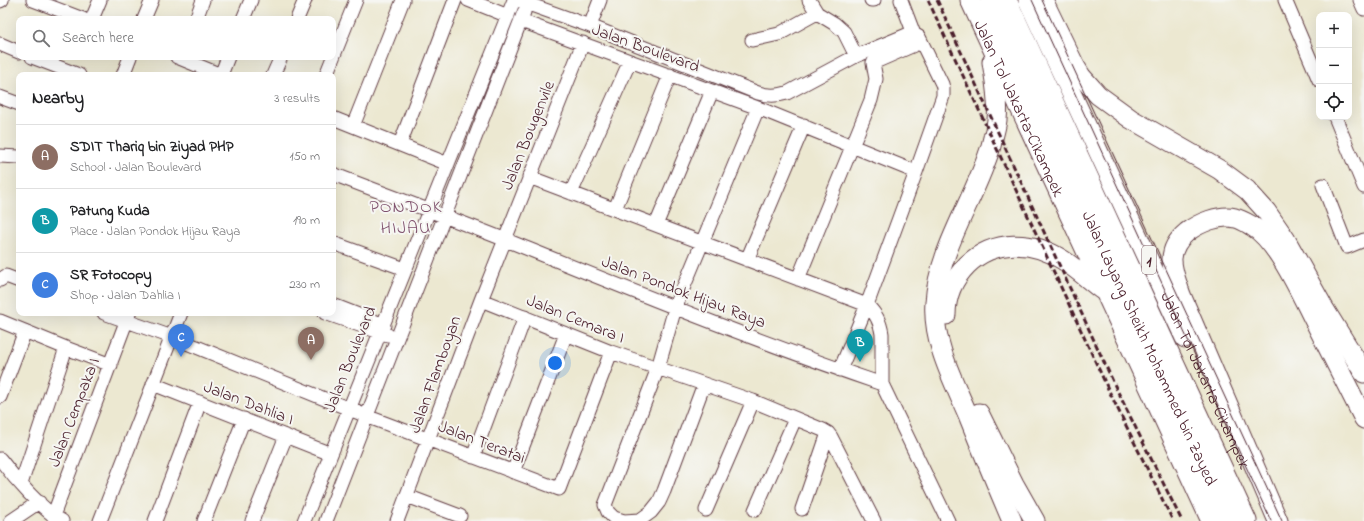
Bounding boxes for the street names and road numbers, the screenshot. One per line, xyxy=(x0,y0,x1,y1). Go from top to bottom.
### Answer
street label: Jalan Tol Jakarta–Cikampek xyxy=(967,16,1071,202)
street label: Jalan Boulevard xyxy=(588,17,703,80)
street label: Jalan Bougenvile xyxy=(495,77,564,195)
street label: Jalan Layang Sheikh Mohammed bin Zayed xyxy=(1075,207,1223,490)
road number: 1 xyxy=(1142,246,1156,274)
street label: Jalan Pondok Hijau Raya xyxy=(597,249,769,336)
street label: Jalan Cemara I xyxy=(522,288,628,350)
street label: Jalan Tol Jakarta–Cikampek xyxy=(1153,288,1257,474)
street label: Jalan Boulevard xyxy=(318,302,383,417)
street label: Jalan Flamboyan xyxy=(403,312,469,437)
street label: Jalan Cempaka I xyxy=(42,354,107,471)
street label: Jalan Dahlia I xyxy=(200,375,297,432)
street label: Jalan Teratai xyxy=(434,414,529,471)

